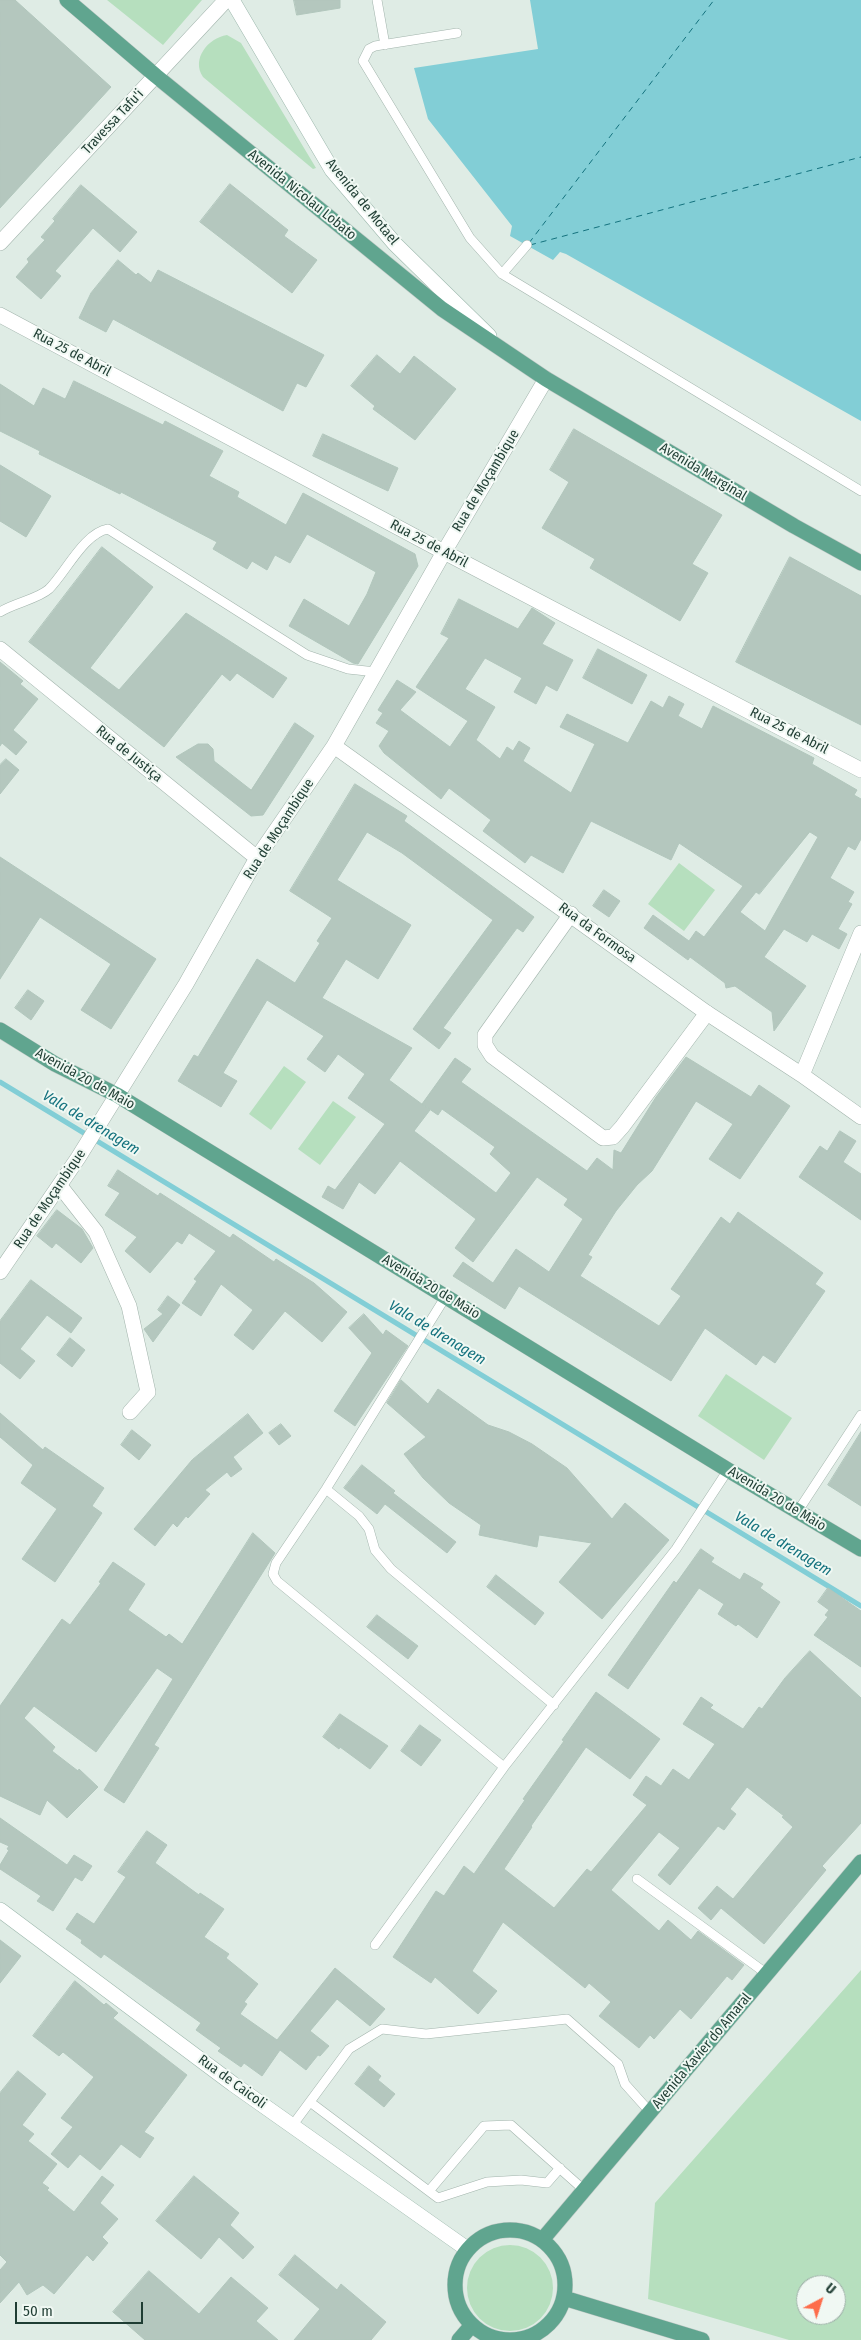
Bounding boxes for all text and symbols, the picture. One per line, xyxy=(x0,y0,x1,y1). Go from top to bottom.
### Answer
street label: Travessa Tafu'i xyxy=(79,86,147,158)
street label: Avenida Nicolau Lobato xyxy=(244,146,360,244)
street label: Avenida de Motael xyxy=(322,156,402,248)
street label: Rua 25 de Abril xyxy=(30,325,114,381)
street label: Rua de Moçambique xyxy=(449,427,523,535)
street label: Avenida Marginal xyxy=(656,439,750,505)
street label: Rua 25 de Abril xyxy=(387,516,471,572)
street label: Rua 25 de Abril xyxy=(747,704,831,758)
street label: Rua de Justiça xyxy=(92,722,166,786)
street label: Rua de Moçambique xyxy=(240,776,318,882)
street label: Rua da Formosa xyxy=(555,899,639,967)
street label: Avenida 20 de Maio xyxy=(32,1045,138,1113)
water label: Vala de drenagem xyxy=(39,1087,143,1159)
street label: Rua de Moçambique xyxy=(11,1146,89,1252)
street label: Avenida 20 de Maio xyxy=(379,1251,483,1323)
water label: Vala de drenagem xyxy=(385,1297,489,1369)
street label: Avenida 20 de Maio xyxy=(725,1463,829,1535)
water label: Vala de drenagem xyxy=(731,1508,835,1580)
street label: Avenida Xavier do Amaral xyxy=(649,1990,755,2112)
street label: Rua de Caicoli xyxy=(195,2052,269,2112)
north arrow xyxy=(796,2275,846,2325)
text: U xyxy=(822,2280,839,2298)
scale bar xyxy=(18,2292,145,2324)
text: 50 m xyxy=(23,2302,53,2320)

